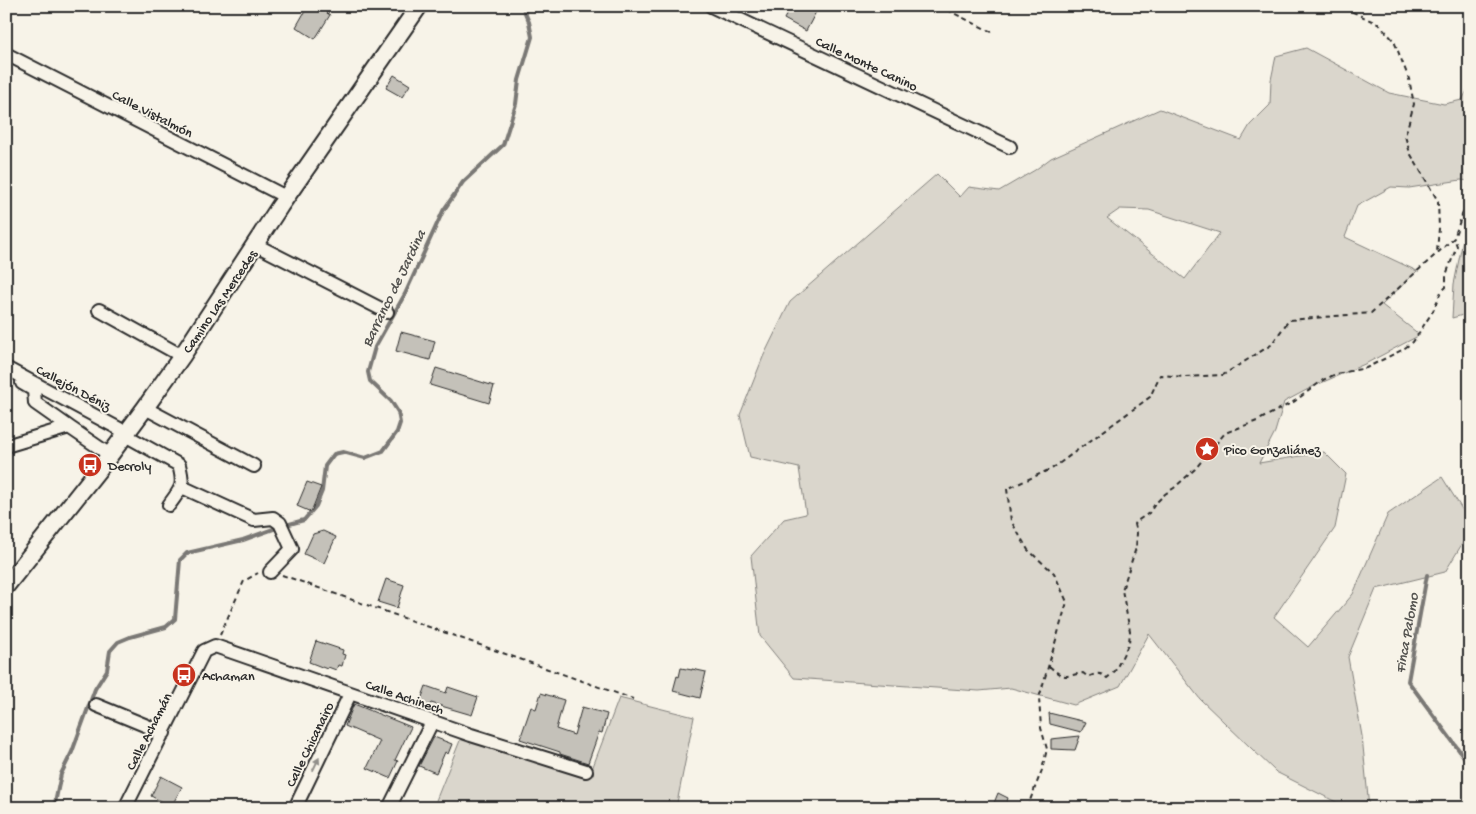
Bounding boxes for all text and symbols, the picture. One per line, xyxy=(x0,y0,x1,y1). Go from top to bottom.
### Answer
street label: Calle Monte Canino xyxy=(812,34,920,96)
street label: Calle Vistalmón xyxy=(109,88,195,143)
water label: Barranco de Jardina xyxy=(359,226,432,350)
street label: Camino Las Mercedes xyxy=(180,247,263,357)
street label: Callejón Déniz xyxy=(33,362,114,416)
place icon: Pico Gonzaliánez xyxy=(1194,436,1220,462)
place label: Pico Gonzaliánez xyxy=(1223,443,1322,460)
bus stop icon: Decroly xyxy=(77,452,103,478)
place label: Decroly xyxy=(107,459,151,476)
water label: Finca Palomo xyxy=(1392,591,1424,675)
bus stop icon: Achaman xyxy=(171,662,197,688)
place label: Achaman xyxy=(202,669,255,686)
street label: Calle Achinech xyxy=(363,677,446,720)
street label: Calle Achamán xyxy=(123,690,177,774)
street label: Calle Chicanairo xyxy=(283,700,339,790)
one-way arrow xyxy=(312,757,320,771)

